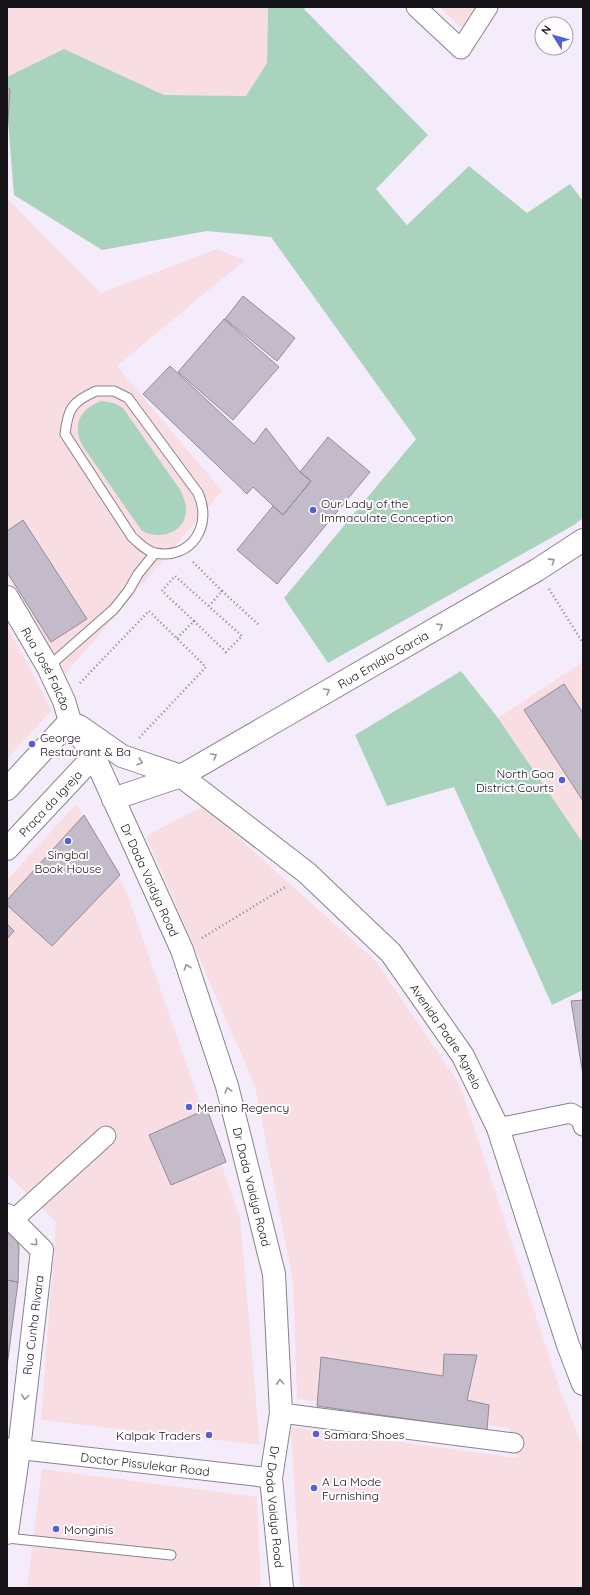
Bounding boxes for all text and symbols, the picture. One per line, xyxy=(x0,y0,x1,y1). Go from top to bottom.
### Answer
north arrow xyxy=(534,16,574,56)
text: N xyxy=(538,23,554,37)
place label: Our Lady of the Immaculate Conception xyxy=(321,496,453,525)
marker: Our Lady of the Immaculate Conception xyxy=(308,505,318,515)
one-way arrow xyxy=(548,558,555,565)
street label: Rua José Falcão xyxy=(19,624,74,712)
one-way arrow xyxy=(436,624,443,631)
street label: Rua Emídio Garcia xyxy=(335,627,431,691)
one-way arrow xyxy=(323,689,330,696)
place label: George Restaurant & Ba xyxy=(40,730,131,759)
marker: George Restaurant & Ba xyxy=(27,739,37,749)
one-way arrow xyxy=(210,754,218,761)
one-way arrow xyxy=(136,757,143,765)
place label: North Goa District Courts xyxy=(476,766,554,795)
street label: Praça da Igreja xyxy=(15,767,85,839)
marker: North Goa District Courts xyxy=(557,775,567,785)
street label: Dr Dada Vaidya Road xyxy=(118,821,182,939)
marker: Singbal Book House xyxy=(63,836,73,846)
place label: Singbal Book House xyxy=(34,847,102,876)
one-way arrow xyxy=(184,963,192,970)
street label: Avenida Padre Agnelo xyxy=(407,981,485,1092)
one-way arrow xyxy=(225,1087,233,1093)
place label: Menino Regency xyxy=(197,1100,289,1115)
marker: Menino Regency xyxy=(184,1102,194,1112)
street label: Dr Dada Vaidya Road xyxy=(230,1125,274,1248)
one-way arrow xyxy=(30,1238,38,1246)
street label: Rua Cunha Rivara xyxy=(19,1274,47,1376)
one-way arrow xyxy=(275,1379,284,1385)
one-way arrow xyxy=(21,1394,30,1400)
place label: Samara Shoes xyxy=(324,1427,405,1442)
place label: Kalpak Traders xyxy=(116,1428,201,1443)
marker: Samara Shoes xyxy=(311,1429,321,1439)
marker: Kalpak Traders xyxy=(204,1430,214,1440)
street label: Dr Dada Vaidya Road xyxy=(264,1445,287,1569)
street label: Doctor Pissulekar Road xyxy=(80,1449,211,1478)
place label: A La Mode Furnishing xyxy=(322,1474,381,1503)
marker: A La Mode Furnishing xyxy=(309,1483,319,1493)
place label: Monginis xyxy=(64,1522,114,1537)
marker: Monginis xyxy=(51,1524,61,1534)

